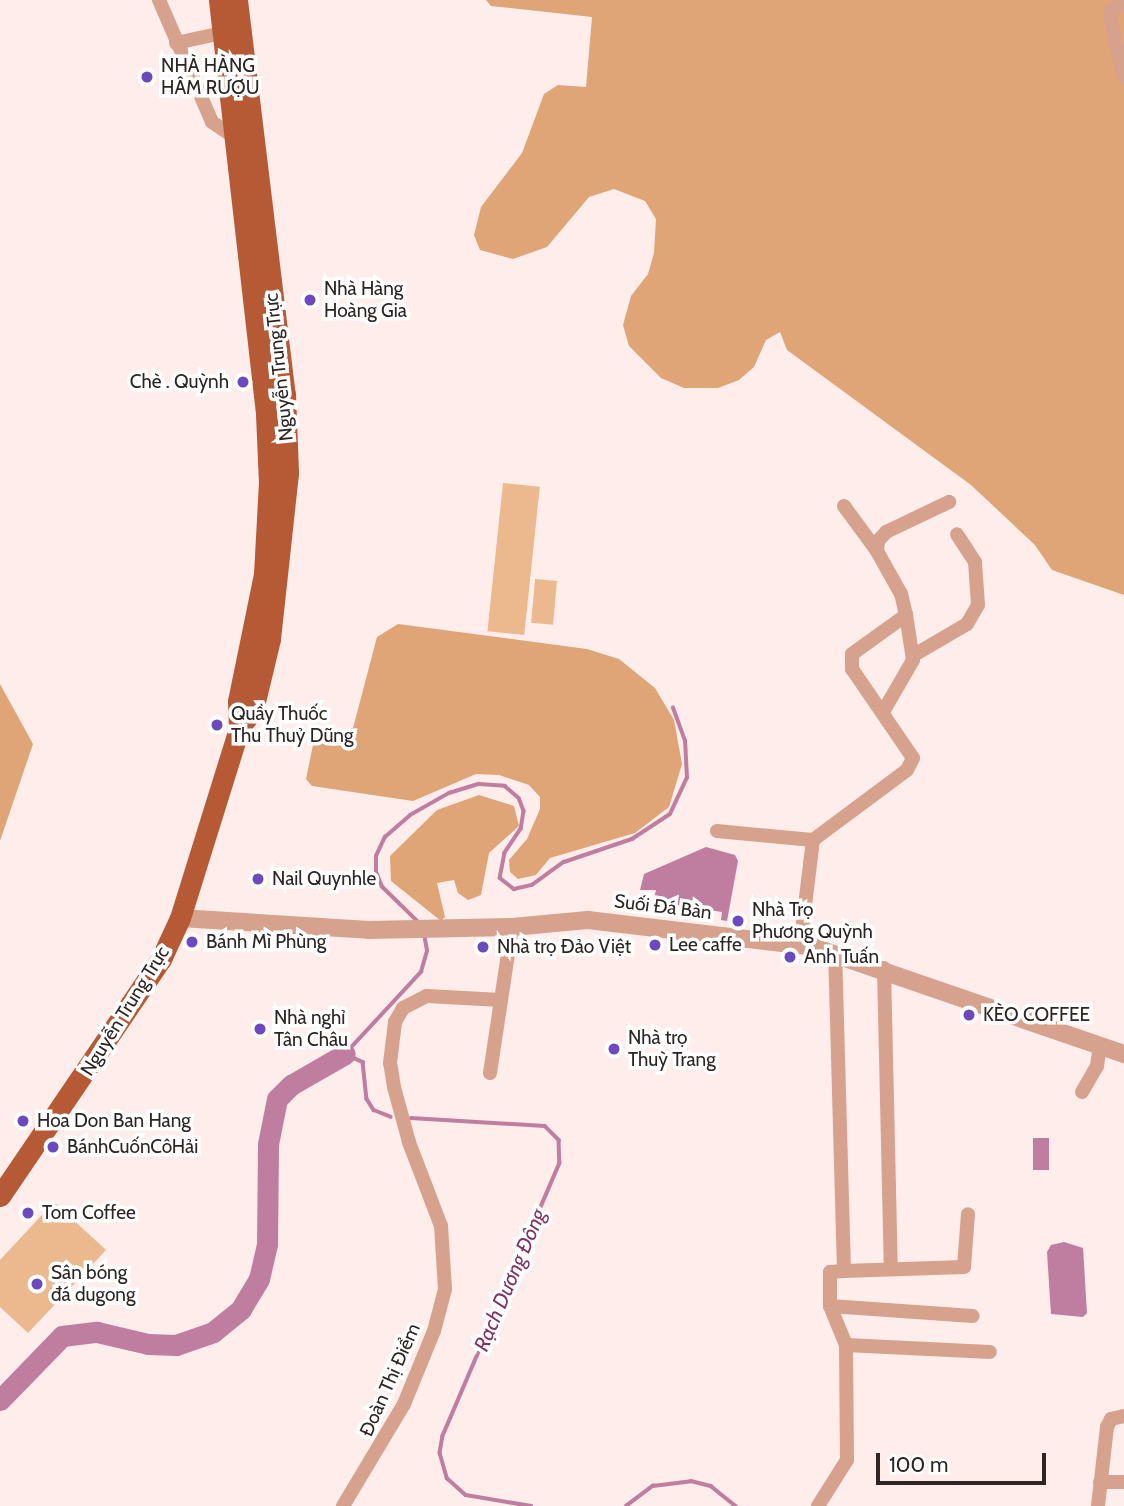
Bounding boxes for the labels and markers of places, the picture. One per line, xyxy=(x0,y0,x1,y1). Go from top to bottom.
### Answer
place label: NHÀ HÀNG HÂM RƯỢU xyxy=(161,55,259,99)
marker: NHÀ HÀNG HÂM RƯỢU xyxy=(139,69,155,85)
place label: Nhà Hàng Hoàng Gia xyxy=(324,278,407,322)
marker: Nhà Hàng Hoàng Gia xyxy=(302,292,318,308)
place label: Chè . Quỳnh xyxy=(130,371,229,393)
marker: Chè . Quỳnh xyxy=(235,374,251,390)
place label: Quầy Thuốc Thu Thuỷ Dũng xyxy=(231,703,353,747)
marker: Quầy Thuốc Thu Thuỷ Dũng xyxy=(209,717,225,733)
place label: Nail Quynhle xyxy=(272,868,376,890)
marker: Nail Quynhle xyxy=(250,871,266,887)
place label: Nhà Trọ Phương Quỳnh xyxy=(752,899,873,943)
marker: Nhà Trọ Phương Quỳnh xyxy=(730,913,746,929)
place label: Bánh Mì Phùng xyxy=(206,931,326,953)
marker: Bánh Mì Phùng xyxy=(184,934,200,950)
place label: Lee caffe xyxy=(669,934,742,956)
place label: Nhà trọ Đảo Việt xyxy=(497,936,631,958)
marker: Lee caffe xyxy=(647,937,663,953)
marker: Nhà trọ Đảo Việt xyxy=(475,939,491,955)
place label: Anh Tuấn xyxy=(804,946,879,968)
marker: Anh Tuấn xyxy=(782,949,798,965)
place label: KÈO COFFEE xyxy=(983,1004,1090,1026)
place label: Nhà nghỉ Tân Châu xyxy=(274,1007,348,1051)
marker: KÈO COFFEE xyxy=(961,1007,977,1023)
marker: Nhà nghỉ Tân Châu xyxy=(252,1021,268,1037)
place label: Nhà trọ Thuỳ Trang xyxy=(628,1027,716,1071)
marker: Nhà trọ Thuỳ Trang xyxy=(606,1041,622,1057)
place label: Hoa Don Ban Hang xyxy=(37,1110,191,1132)
marker: Hoa Don Ban Hang xyxy=(15,1113,31,1129)
place label: BánhCuốnCôHải xyxy=(67,1136,198,1158)
marker: BánhCuốnCôHải xyxy=(45,1139,61,1155)
place label: Tom Coffee xyxy=(42,1202,136,1224)
marker: Tom Coffee xyxy=(20,1205,36,1221)
place label: Sân bóng đá dugong xyxy=(51,1262,135,1306)
marker: Sân bóng đá dugong xyxy=(29,1276,45,1292)

